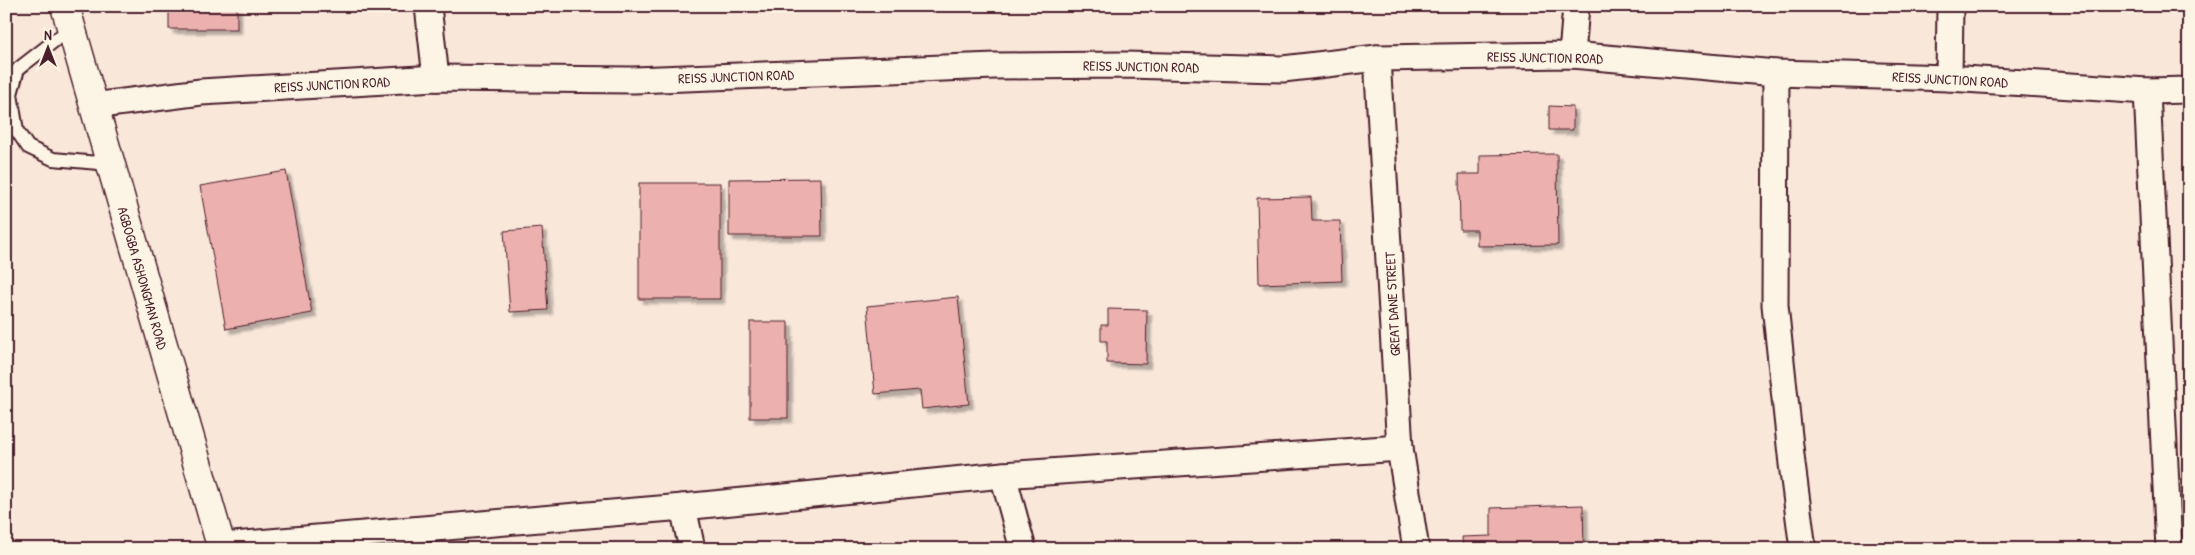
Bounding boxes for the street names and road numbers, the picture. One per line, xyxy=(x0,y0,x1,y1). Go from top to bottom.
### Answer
street label: REISS JUNCTION ROAD xyxy=(1487,46,1603,68)
street label: REISS JUNCTION ROAD xyxy=(1083,55,1199,77)
street label: REISS JUNCTION ROAD xyxy=(678,64,795,88)
street label: REISS JUNCTION ROAD xyxy=(1892,66,2009,92)
street label: REISS JUNCTION ROAD xyxy=(274,71,391,97)
street label: AGBOGBA ASHONGMAN ROAD xyxy=(114,204,173,352)
street label: GREAT DANE STREET xyxy=(1380,251,1404,357)

